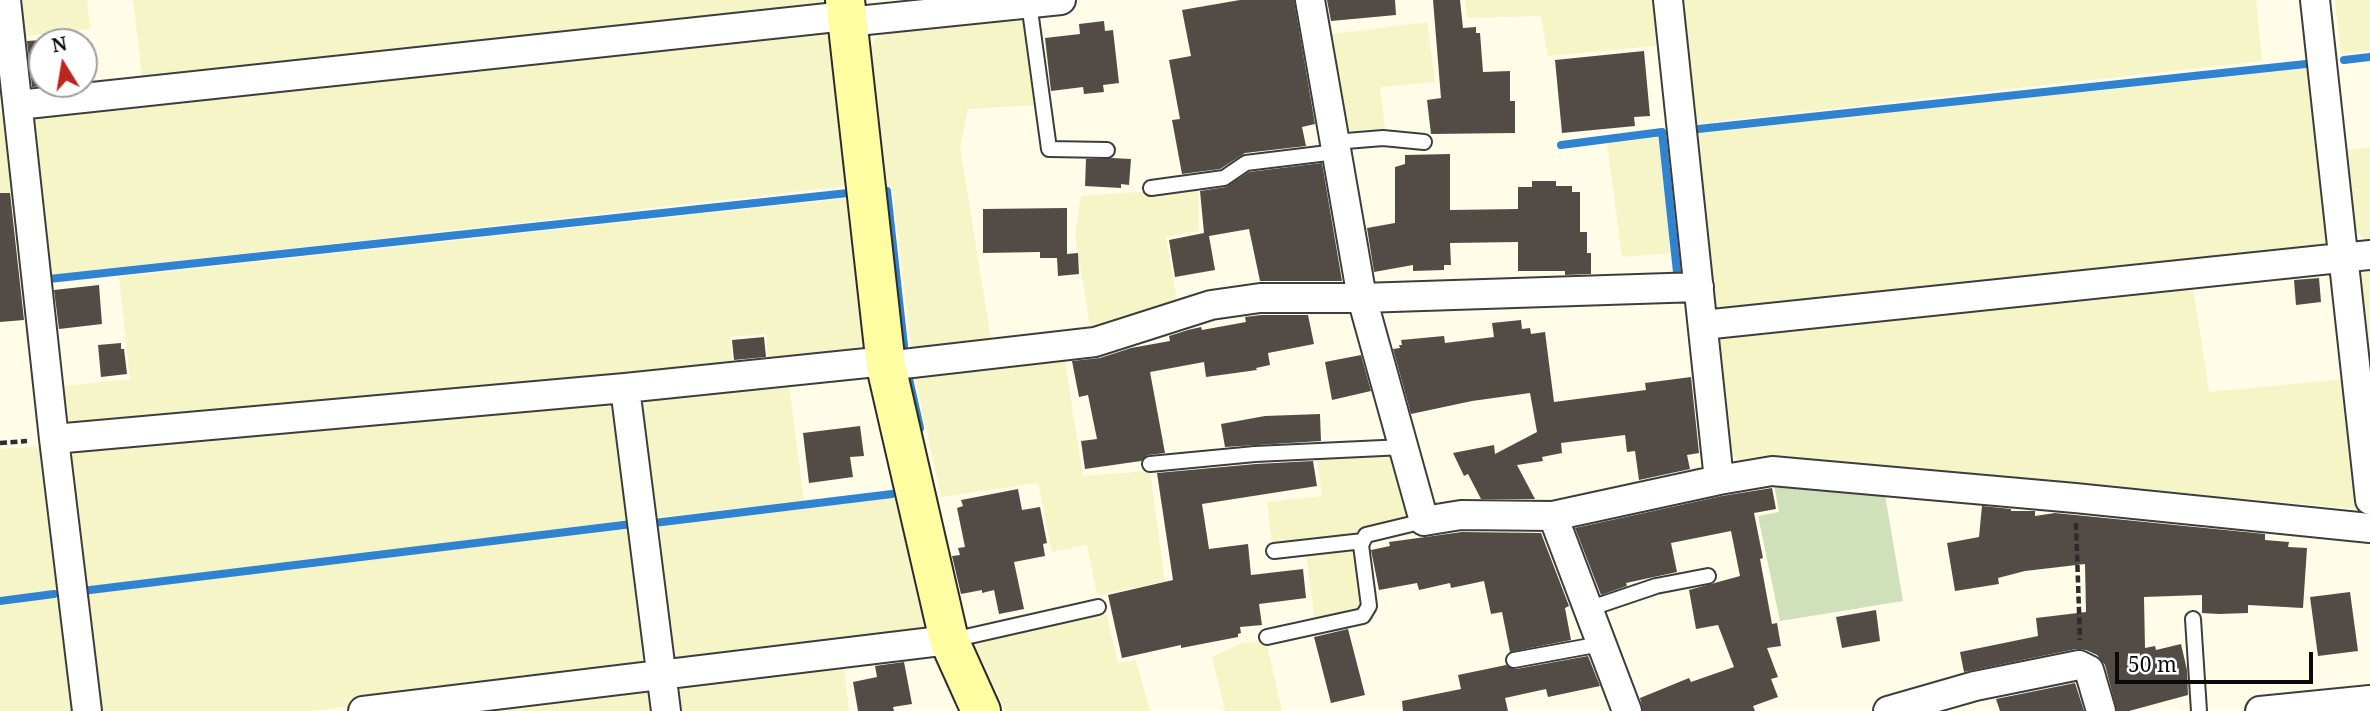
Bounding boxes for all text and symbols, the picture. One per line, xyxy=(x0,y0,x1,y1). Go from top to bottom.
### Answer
north arrow xyxy=(28,28,98,98)
text: N xyxy=(50,30,69,59)
scale bar xyxy=(2118,638,2316,682)
text: 50 m xyxy=(2128,650,2177,678)

